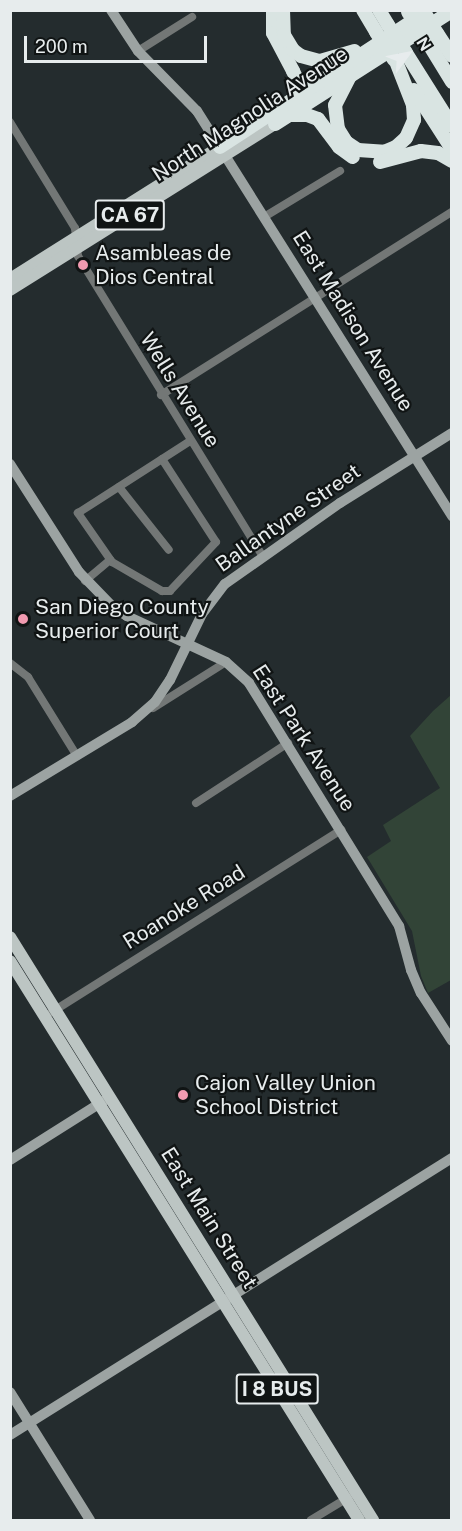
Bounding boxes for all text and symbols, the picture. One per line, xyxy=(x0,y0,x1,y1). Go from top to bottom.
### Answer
scale bar xyxy=(27,24,210,62)
north arrow xyxy=(378,24,438,84)
text: N xyxy=(412,34,435,55)
text: 200 m xyxy=(35,36,88,57)
street label: North Magnolia Avenue xyxy=(147,41,353,187)
road number: CA 67 xyxy=(94,198,166,232)
street label: East Madison Avenue xyxy=(287,226,419,416)
place label: Asambleas de Dios Central xyxy=(95,240,232,290)
marker: Asambleas de Dios Central xyxy=(76,258,90,272)
street label: Wells Avenue xyxy=(135,328,225,452)
street label: Ballantyne Street xyxy=(211,459,365,577)
place label: San Diego County Superior Court xyxy=(35,594,209,644)
marker: San Diego County Superior Court xyxy=(16,612,30,626)
street label: East Park Avenue xyxy=(247,660,361,816)
street label: Roanoke Road xyxy=(118,859,250,955)
place label: Cajon Valley Union School District xyxy=(195,1070,376,1120)
marker: Cajon Valley Union School District xyxy=(176,1088,190,1102)
street label: East Main Street xyxy=(155,1143,263,1293)
road number: I 8 BUS xyxy=(235,1372,319,1406)

